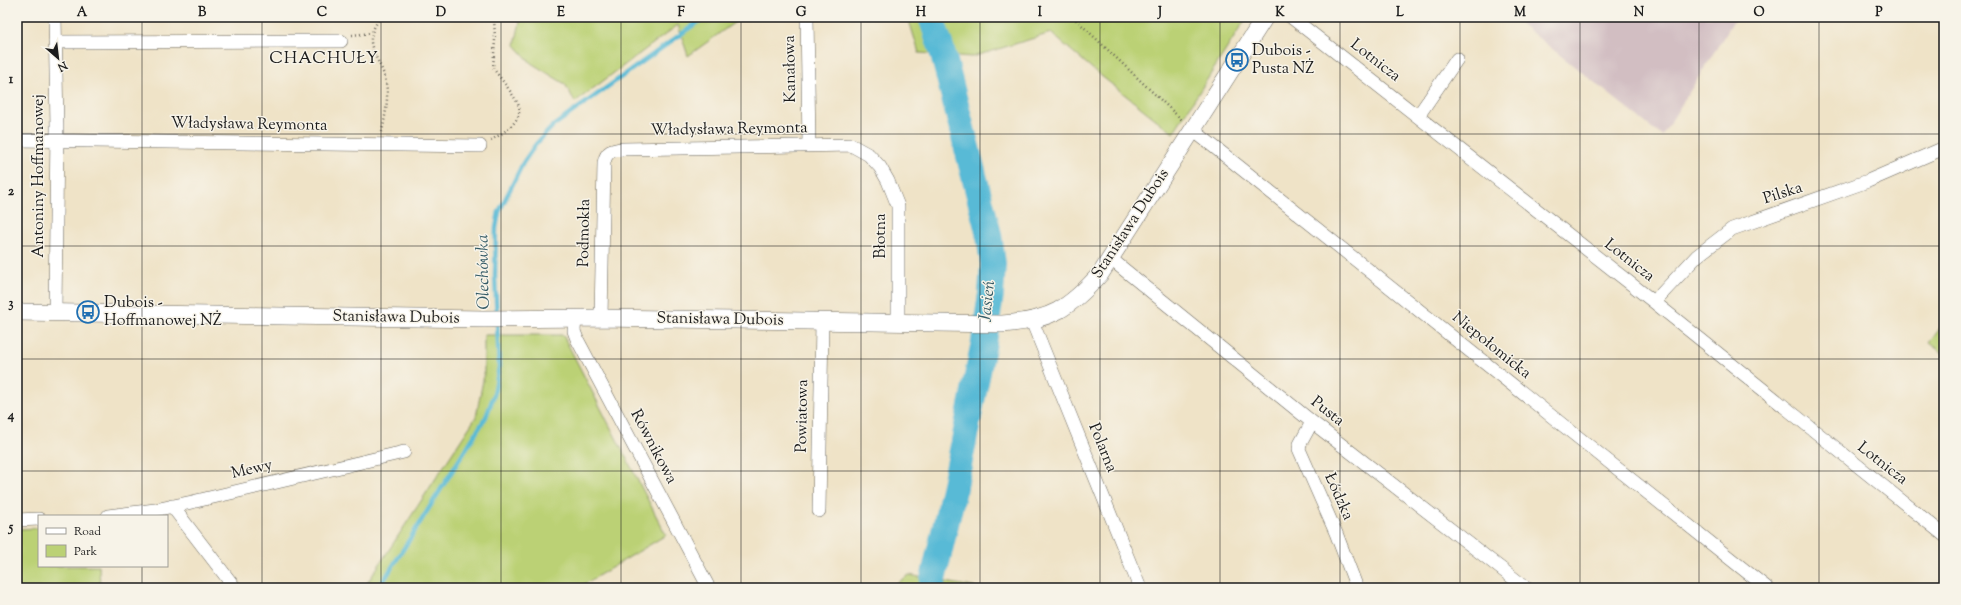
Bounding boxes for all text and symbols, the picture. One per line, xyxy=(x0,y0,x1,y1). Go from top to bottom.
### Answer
text: A xyxy=(77,4,88,22)
text: B xyxy=(198,4,207,22)
text: C xyxy=(317,4,327,22)
text: D xyxy=(436,4,446,22)
text: E xyxy=(557,4,565,22)
text: F xyxy=(677,4,685,22)
text: G xyxy=(796,4,807,22)
text: H xyxy=(916,4,927,22)
text: I xyxy=(1038,4,1043,22)
text: J xyxy=(1157,4,1162,22)
text: K xyxy=(1275,4,1285,22)
text: L xyxy=(1396,4,1404,22)
text: M xyxy=(1514,4,1526,22)
text: N xyxy=(1634,4,1645,22)
text: O xyxy=(1753,4,1765,22)
text: P xyxy=(1875,4,1883,22)
street label: Kanałowa xyxy=(779,34,803,103)
street label: Lotnicza xyxy=(1345,34,1406,88)
north arrow xyxy=(38,38,78,78)
place label: Dubois - Pusta NŻ xyxy=(1252,40,1314,81)
district label: CHACHUŁY xyxy=(269,47,379,71)
bus stop icon: Dubois - Pusta NŻ xyxy=(1224,47,1250,73)
text: N xyxy=(54,56,71,75)
text: 1 xyxy=(9,71,14,89)
street label: Antoniny Hoffmanowej xyxy=(28,94,51,258)
street label: Władysława Reymonta xyxy=(170,112,328,138)
street label: Władysława Reymonta xyxy=(650,117,808,143)
street label: Stanisława Dubois xyxy=(1087,164,1175,284)
street label: Pilska xyxy=(1760,177,1806,211)
text: 2 xyxy=(8,183,15,201)
street label: Podmokła xyxy=(573,198,597,267)
street label: Błotna xyxy=(870,213,893,259)
water label: Olechówka xyxy=(471,234,497,310)
street label: Lotnicza xyxy=(1599,234,1660,288)
water label: Jasień xyxy=(974,279,1002,323)
place label: Dubois - Hoffmanowej NŻ xyxy=(104,292,222,333)
text: 3 xyxy=(8,295,14,313)
bus stop icon: Dubois - Hoffmanowej NŻ xyxy=(75,299,101,325)
street label: Stanisława Dubois xyxy=(332,305,460,331)
street label: Stanisława Dubois xyxy=(656,307,784,333)
street label: Niepołomicka xyxy=(1446,307,1536,386)
street label: Powiatowa xyxy=(791,378,815,453)
street label: Pusta xyxy=(1305,392,1349,433)
street label: Równikowa xyxy=(624,406,683,489)
text: 4 xyxy=(7,407,15,425)
street label: Polarna xyxy=(1082,420,1123,477)
street label: Lotnicza xyxy=(1852,437,1913,491)
street label: Mewy xyxy=(229,454,275,486)
street label: Łódzka xyxy=(1317,470,1359,525)
legend xyxy=(38,515,168,567)
text: 5 xyxy=(8,519,14,537)
text: Road xyxy=(74,523,101,541)
text: Park xyxy=(74,543,97,561)

